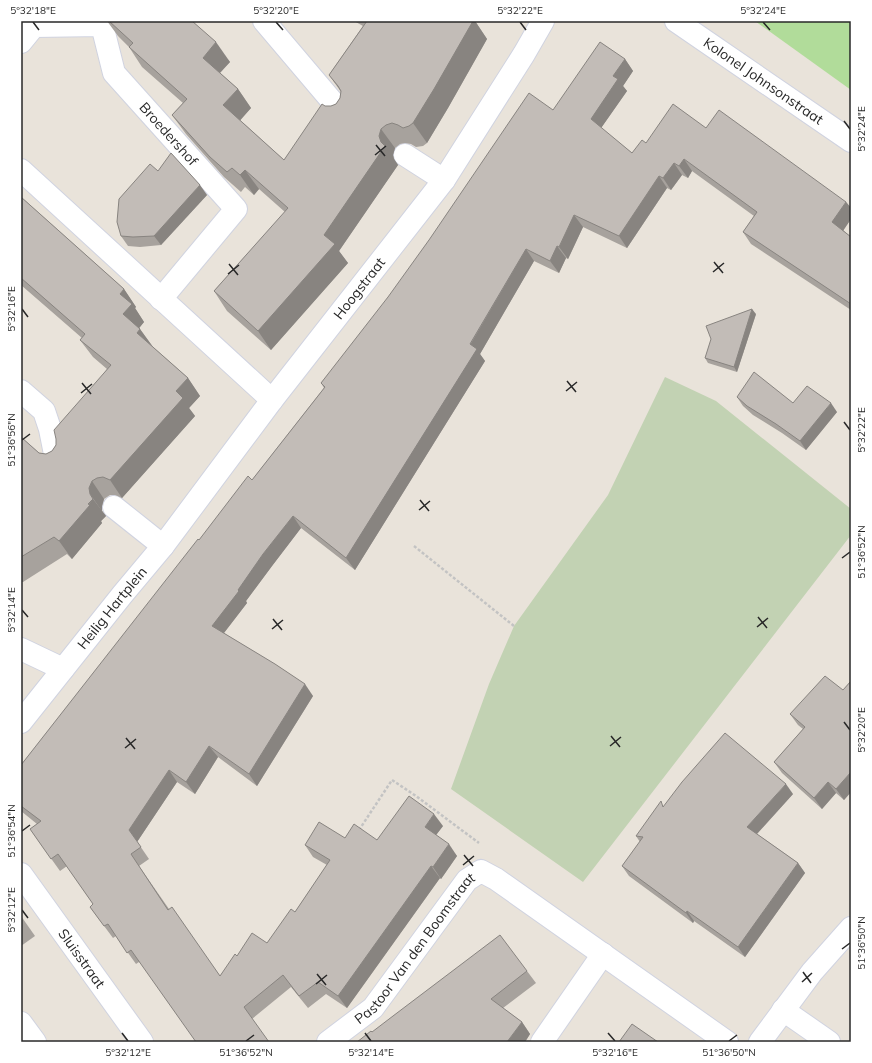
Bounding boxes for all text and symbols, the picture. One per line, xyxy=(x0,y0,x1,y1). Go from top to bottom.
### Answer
text: 5°32'18"E xyxy=(10,4,56,17)
text: 5°32'20"E xyxy=(253,4,299,17)
text: 5°32'22"E xyxy=(497,4,543,17)
text: 5°32'24"E xyxy=(740,4,786,17)
street label: Kolonel Johnsonstraat xyxy=(700,33,827,128)
street label: Broedershof xyxy=(136,99,202,170)
text: 5°32'24"E xyxy=(855,106,868,152)
street label: Hoogstraat xyxy=(329,254,389,323)
text: 5°32'16"E xyxy=(5,286,18,332)
text: 5°32'22"E xyxy=(855,407,868,453)
text: 51°36'56"N xyxy=(5,413,18,467)
text: 51°36'52"N xyxy=(855,525,868,579)
street label: Heilig Hartplein xyxy=(73,563,151,653)
text: 5°32'14"E xyxy=(5,587,18,633)
text: 5°32'20"E xyxy=(855,707,868,753)
text: 51°36'54"N xyxy=(5,804,18,858)
street label: Pastoor Van den Boomstraat xyxy=(351,868,478,1028)
text: 5°32'12"E xyxy=(5,887,18,933)
text: 51°36'50"N xyxy=(855,916,868,970)
street label: Sluisstraat xyxy=(54,925,109,992)
text: 5°32'12"E xyxy=(105,1046,151,1059)
text: 51°36'52"N xyxy=(219,1046,273,1059)
text: 5°32'14"E xyxy=(348,1046,394,1059)
text: 5°32'16"E xyxy=(592,1046,638,1059)
text: 51°36'50"N xyxy=(702,1046,756,1059)

